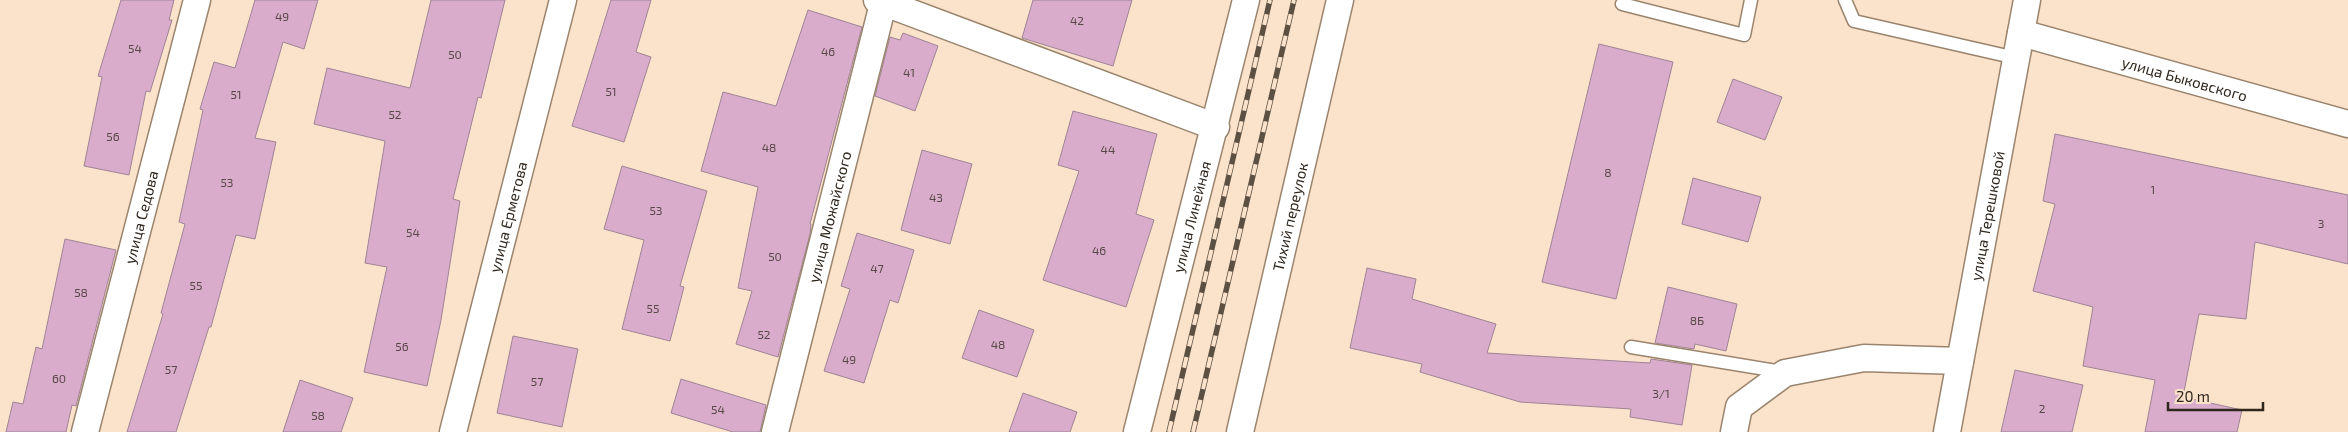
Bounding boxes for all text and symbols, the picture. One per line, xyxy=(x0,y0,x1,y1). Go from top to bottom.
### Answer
house number: 49 xyxy=(275,9,289,23)
house number: 42 xyxy=(1070,13,1084,27)
house number: 54 xyxy=(128,41,142,55)
house number: 46 xyxy=(821,44,835,58)
house number: 50 xyxy=(448,47,462,61)
street label: улица Быковского xyxy=(2120,53,2249,105)
house number: 41 xyxy=(903,65,915,79)
house number: 51 xyxy=(605,84,617,98)
house number: 51 xyxy=(230,87,242,101)
house number: 52 xyxy=(388,107,402,121)
house number: 56 xyxy=(106,129,120,143)
house number: 48 xyxy=(762,140,776,154)
house number: 44 xyxy=(1101,142,1115,156)
street label: улица Можайского xyxy=(804,149,855,285)
street label: улица Терешковой xyxy=(1966,149,2008,282)
street label: улица Ерметова xyxy=(485,159,531,275)
street label: улица Линейная xyxy=(1169,159,1214,275)
street label: Тихий переулок xyxy=(1269,160,1311,273)
house number: 8 xyxy=(1604,165,1612,179)
street label: улица Седова xyxy=(120,169,161,266)
house number: 53 xyxy=(220,175,234,189)
house number: 1 xyxy=(2151,182,2155,196)
house number: 43 xyxy=(929,190,943,204)
house number: 53 xyxy=(649,203,663,217)
house number: 3 xyxy=(2318,216,2324,230)
house number: 54 xyxy=(406,225,420,239)
house number: 46 xyxy=(1092,243,1106,257)
house number: 50 xyxy=(768,249,782,263)
house number: 47 xyxy=(870,261,884,275)
house number: 55 xyxy=(190,278,202,292)
house number: 58 xyxy=(74,285,88,299)
house number: 55 xyxy=(647,301,659,315)
house number: 8Б xyxy=(1690,313,1704,327)
house number: 52 xyxy=(757,327,771,341)
house number: 48 xyxy=(991,337,1005,351)
house number: 56 xyxy=(395,339,409,353)
house number: 49 xyxy=(842,352,856,366)
house number: 57 xyxy=(165,362,177,376)
house number: 60 xyxy=(52,371,66,385)
house number: 57 xyxy=(531,374,543,388)
scale bar xyxy=(2168,380,2263,412)
house number: 3/1 xyxy=(1652,386,1670,400)
text: 20 m xyxy=(2176,387,2210,405)
house number: 2 xyxy=(2039,401,2046,415)
house number: 54 xyxy=(711,402,725,416)
house number: 58 xyxy=(311,408,325,422)

